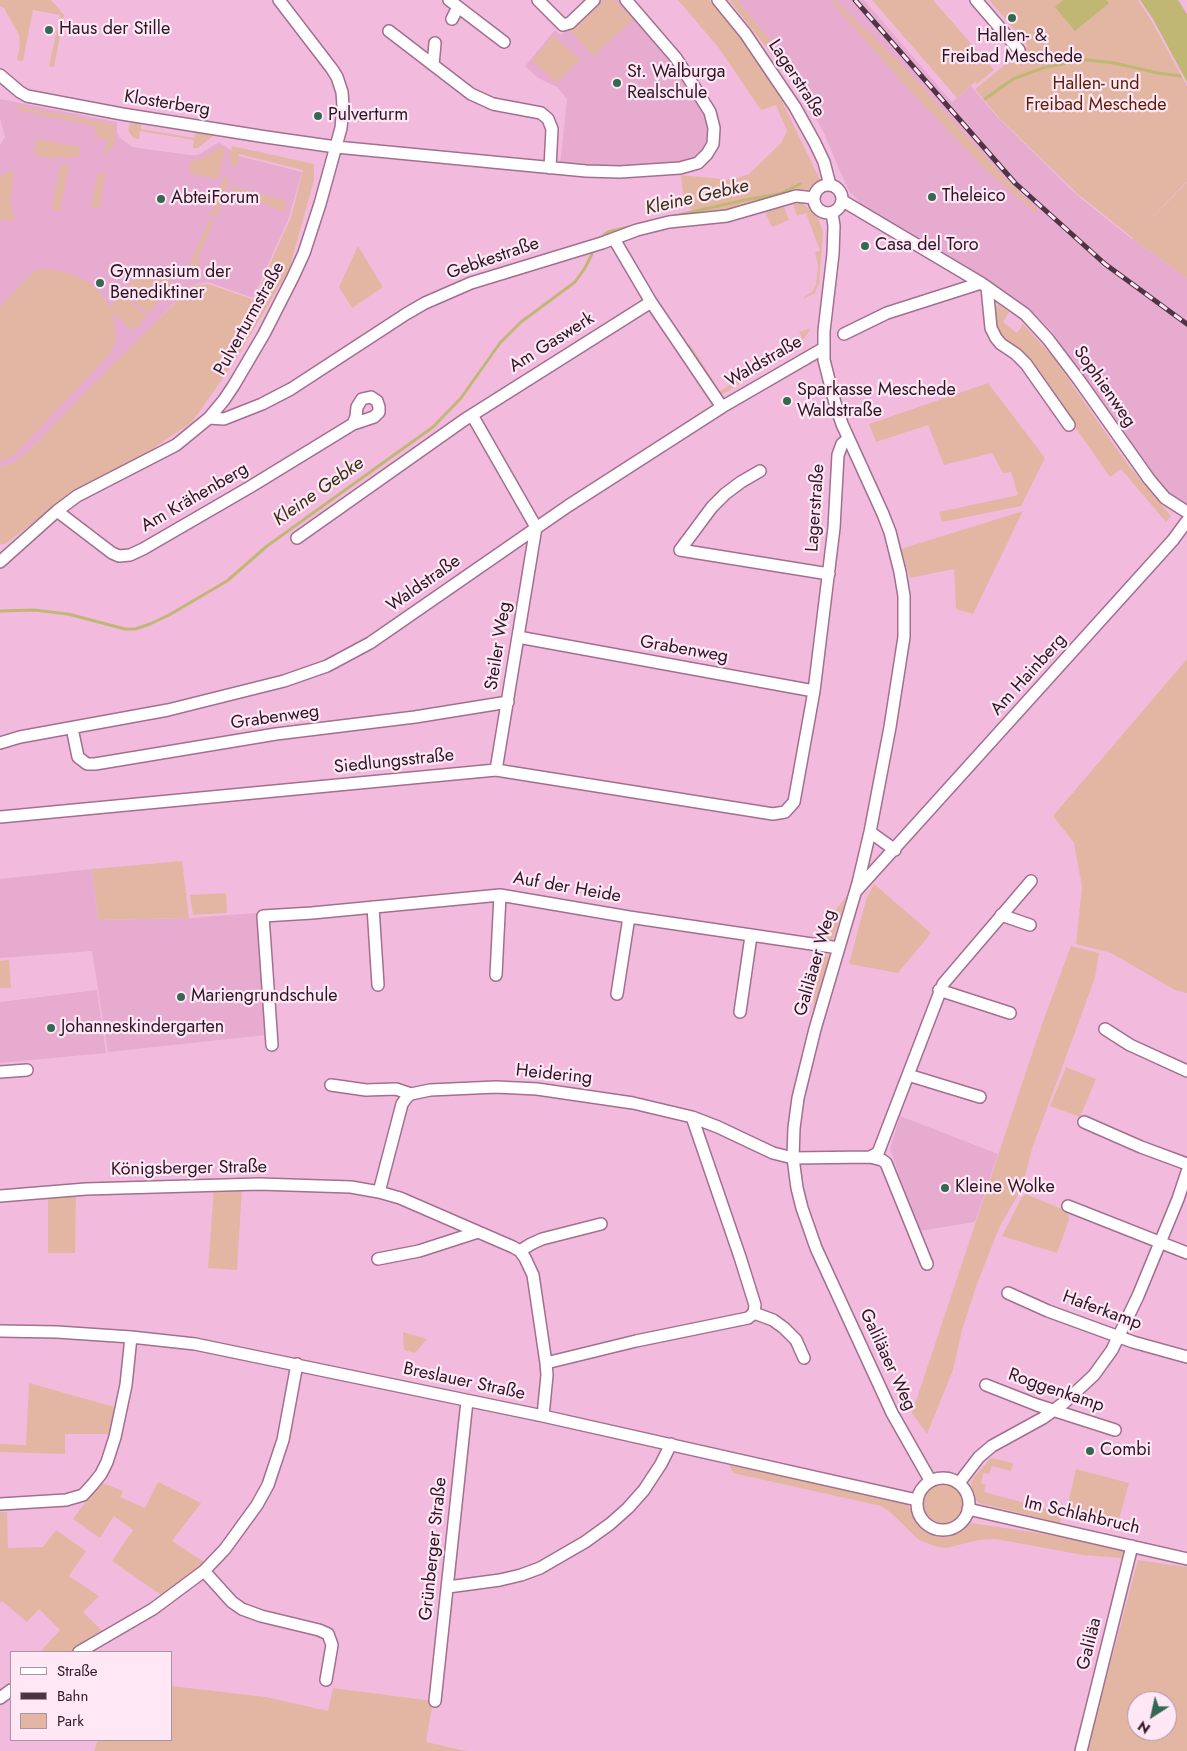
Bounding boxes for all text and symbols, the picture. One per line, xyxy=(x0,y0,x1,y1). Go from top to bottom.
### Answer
marker: Hallen- & Freibad Meschede xyxy=(1006,12,1018,24)
place label: Haus der Stille xyxy=(59,19,170,41)
marker: Haus der Stille xyxy=(43,24,55,36)
place label: Hallen- & Freibad Meschede xyxy=(941,26,1083,68)
street label: Lagerstraße xyxy=(763,36,829,122)
place label: St. Walburga Realschule xyxy=(627,62,725,104)
park label: Hallen- und Freibad Meschede xyxy=(1025,74,1167,116)
marker: St. Walburga Realschule xyxy=(611,77,623,89)
street label: Klosterberg xyxy=(122,87,212,121)
place label: Pulverturm xyxy=(328,105,408,127)
marker: Pulverturm xyxy=(312,110,324,122)
water label: Kleine Gebke xyxy=(643,175,751,221)
place label: Theleico xyxy=(942,186,1006,208)
place label: AbteiForum xyxy=(171,188,259,210)
marker: Theleico xyxy=(926,191,938,203)
marker: AbteiForum xyxy=(155,193,167,205)
street label: Gebkestraße xyxy=(444,233,542,285)
place label: Casa del Toro xyxy=(875,235,978,257)
marker: Casa del Toro xyxy=(859,240,871,252)
street label: Pulverturmstraße xyxy=(210,259,290,379)
place label: Gymnasium der Benediktiner xyxy=(110,262,231,304)
marker: Gymnasium der Benediktiner xyxy=(94,277,106,289)
street label: Am Gaswerk xyxy=(505,308,599,378)
street label: Waldstraße xyxy=(722,331,806,393)
street label: Sophienweg xyxy=(1068,342,1140,432)
place label: Sparkasse Meschede Waldstraße xyxy=(797,380,956,422)
marker: Sparkasse Meschede Waldstraße xyxy=(781,395,793,407)
water label: Kleine Gebke xyxy=(269,452,369,532)
street label: Am Krähenberg xyxy=(138,459,252,537)
street label: Lagerstraße xyxy=(802,463,830,553)
street label: Waldstraße xyxy=(383,551,465,617)
street label: Steiler Weg xyxy=(481,600,517,692)
street label: Am Hainberg xyxy=(987,630,1071,720)
street label: Grabenweg xyxy=(638,632,730,668)
street label: Grabenweg xyxy=(229,701,321,735)
street label: Siedlungsstraße xyxy=(333,745,455,779)
street label: Auf der Heide xyxy=(511,868,623,908)
street label: Galiläaer Weg xyxy=(790,907,842,1019)
place label: Mariengrundschule xyxy=(191,986,338,1008)
marker: Mariengrundschule xyxy=(175,991,187,1003)
place label: Johanneskindergarten xyxy=(61,1017,224,1039)
marker: Johanneskindergarten xyxy=(45,1022,57,1034)
street label: Heidering xyxy=(515,1060,593,1090)
street label: Königsberger Straße xyxy=(111,1157,267,1181)
place label: Kleine Wolke xyxy=(955,1177,1055,1199)
marker: Kleine Wolke xyxy=(939,1182,951,1194)
street label: Haferkamp xyxy=(1059,1287,1145,1335)
street label: Galiläaer Weg xyxy=(854,1306,920,1414)
street label: Breslauer Straße xyxy=(401,1359,527,1405)
street label: Roggenkamp xyxy=(1005,1365,1107,1417)
place label: Combi xyxy=(1100,1440,1151,1462)
marker: Combi xyxy=(1084,1445,1096,1457)
street label: Grünberger Straße xyxy=(416,1476,452,1622)
street label: Im Schlahbruch xyxy=(1022,1492,1142,1540)
street label: Galiläa xyxy=(1073,1616,1107,1672)
legend xyxy=(10,1651,172,1741)
text: Straße xyxy=(57,1660,97,1682)
text: Bahn xyxy=(57,1685,88,1707)
north arrow xyxy=(1127,1691,1177,1741)
text: Park xyxy=(57,1710,84,1732)
text: N xyxy=(1134,1716,1154,1739)

